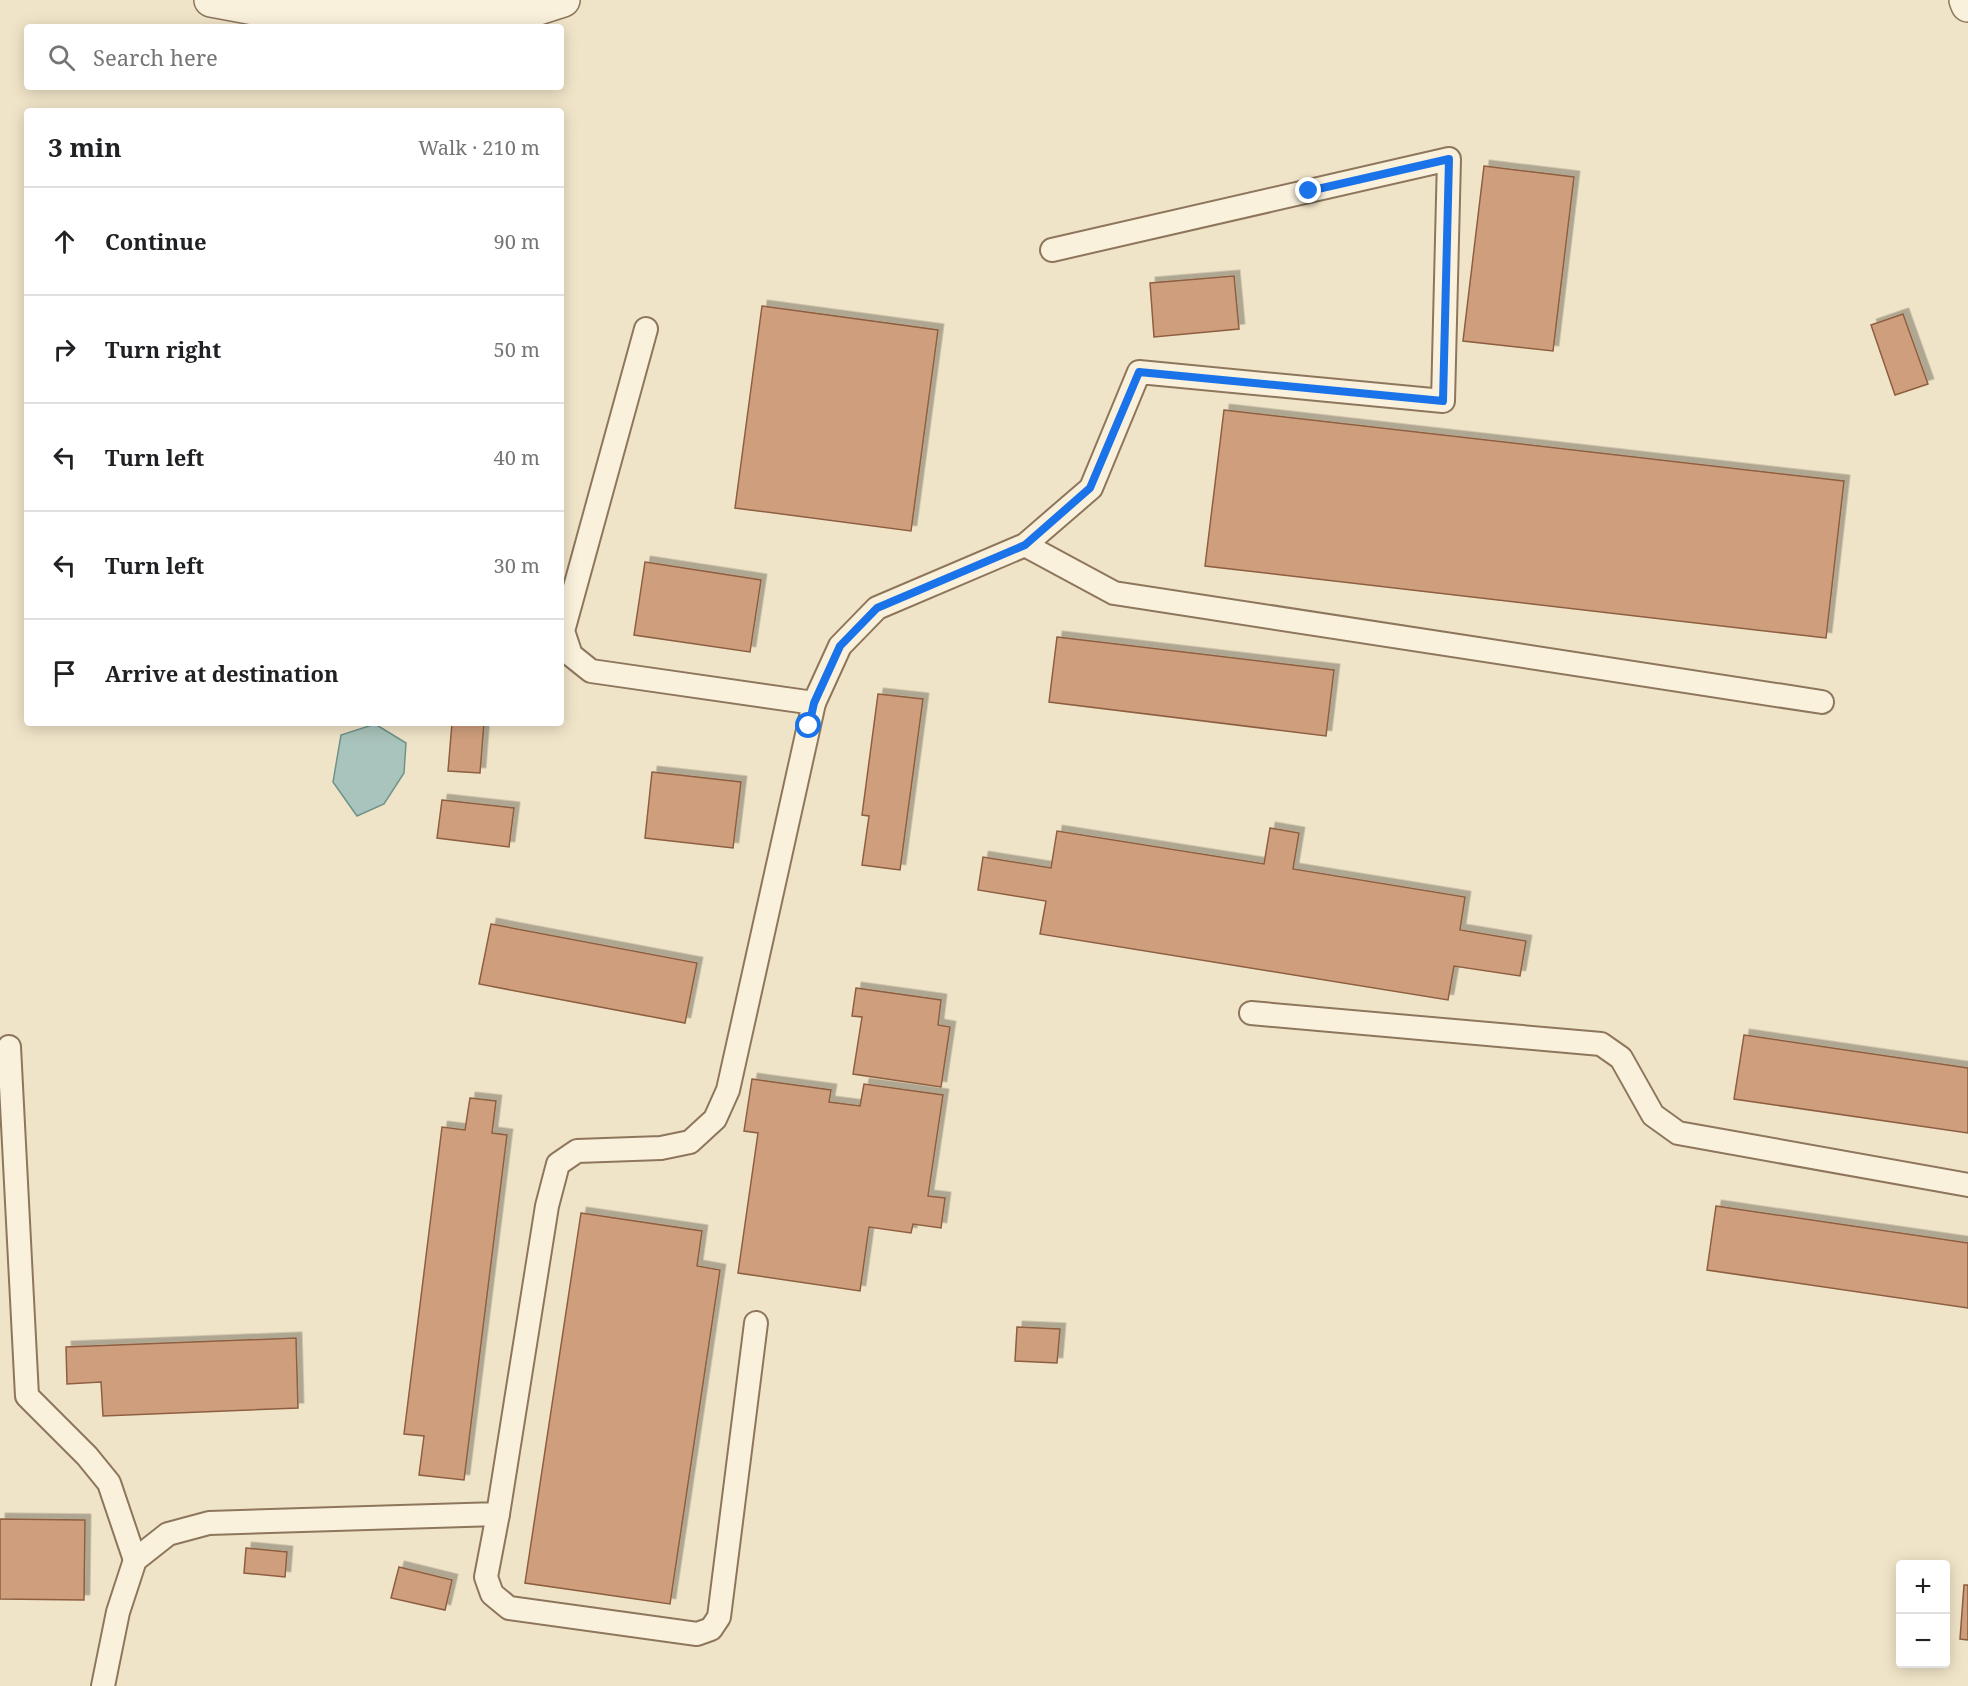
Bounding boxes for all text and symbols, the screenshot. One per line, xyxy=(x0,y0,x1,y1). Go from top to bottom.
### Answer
search box xyxy=(24,24,564,90)
icon: search xyxy=(45,41,78,74)
text: Search here xyxy=(93,42,218,72)
text: 3 min xyxy=(48,129,122,165)
text: Walk · 210 m xyxy=(418,134,540,161)
route end xyxy=(1295,177,1321,203)
icon: ahead xyxy=(48,225,81,258)
text: Continue xyxy=(105,226,207,256)
text: 90 m xyxy=(494,228,540,255)
icon: right xyxy=(48,333,81,366)
text: Turn right xyxy=(105,334,221,364)
text: 50 m xyxy=(494,336,540,363)
icon: left xyxy=(48,441,81,474)
text: Turn left xyxy=(105,442,204,472)
text: 40 m xyxy=(494,444,540,471)
icon: left xyxy=(48,549,81,582)
text: Turn left xyxy=(105,550,204,580)
text: 30 m xyxy=(494,552,540,579)
icon: arrive xyxy=(48,657,81,690)
text: Arrive at destination xyxy=(105,658,339,688)
route start xyxy=(795,712,821,738)
map controls xyxy=(1896,1560,1950,1668)
button: + xyxy=(1896,1560,1950,1614)
button: − xyxy=(1896,1614,1950,1668)

